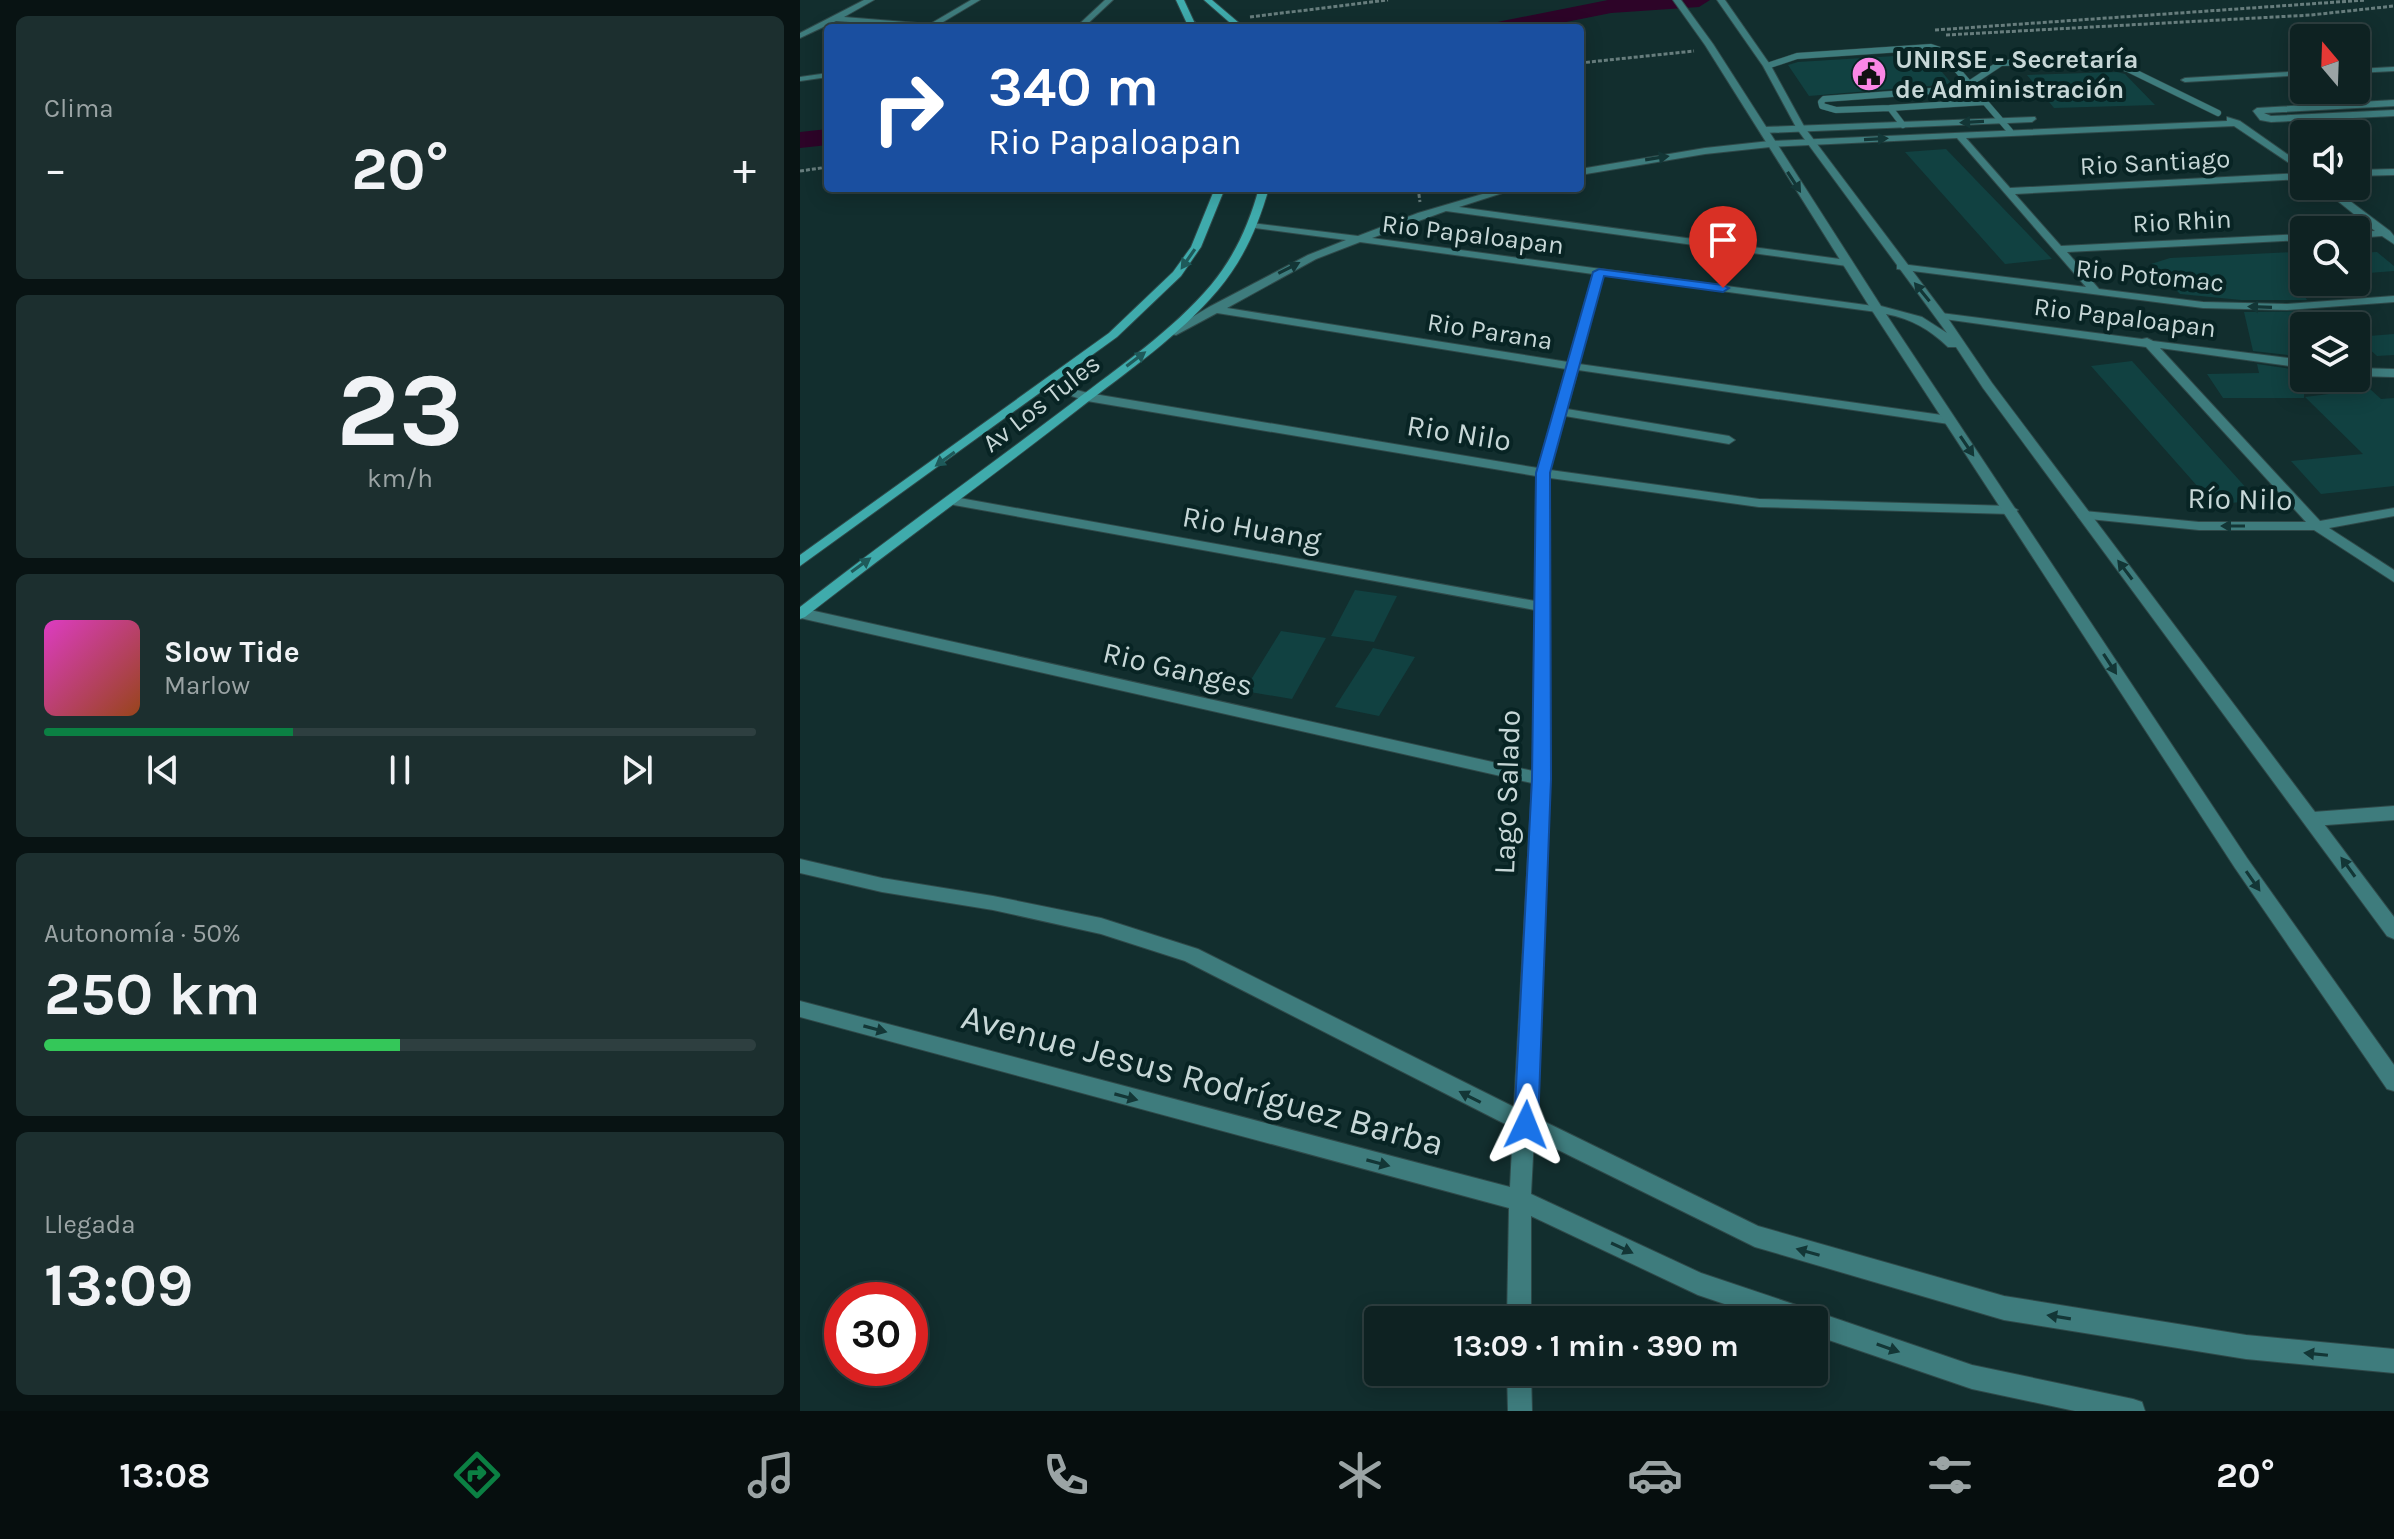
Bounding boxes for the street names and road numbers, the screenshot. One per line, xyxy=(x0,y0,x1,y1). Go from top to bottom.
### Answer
street label: Rio Santiago xyxy=(2079,143,2231,182)
street label: Rio Rhin xyxy=(2132,203,2232,240)
street label: Rio Papaloapan xyxy=(1380,208,1566,261)
street label: Rio Potomac xyxy=(2074,252,2226,299)
street label: Rio Papaloapan xyxy=(2032,291,2218,344)
street label: Rio Parana xyxy=(1425,306,1555,357)
street label: Av Los Tules xyxy=(976,348,1106,459)
street label: Rio Nilo xyxy=(1404,407,1514,459)
street label: Río Nilo xyxy=(2187,480,2293,518)
street label: Rio Huang xyxy=(1180,498,1324,558)
street label: Rio Ganges xyxy=(1099,634,1257,704)
street label: Lago Salado xyxy=(1486,709,1528,875)
street label: Avenue Jesus Rodríguez Barba xyxy=(957,995,1449,1165)

